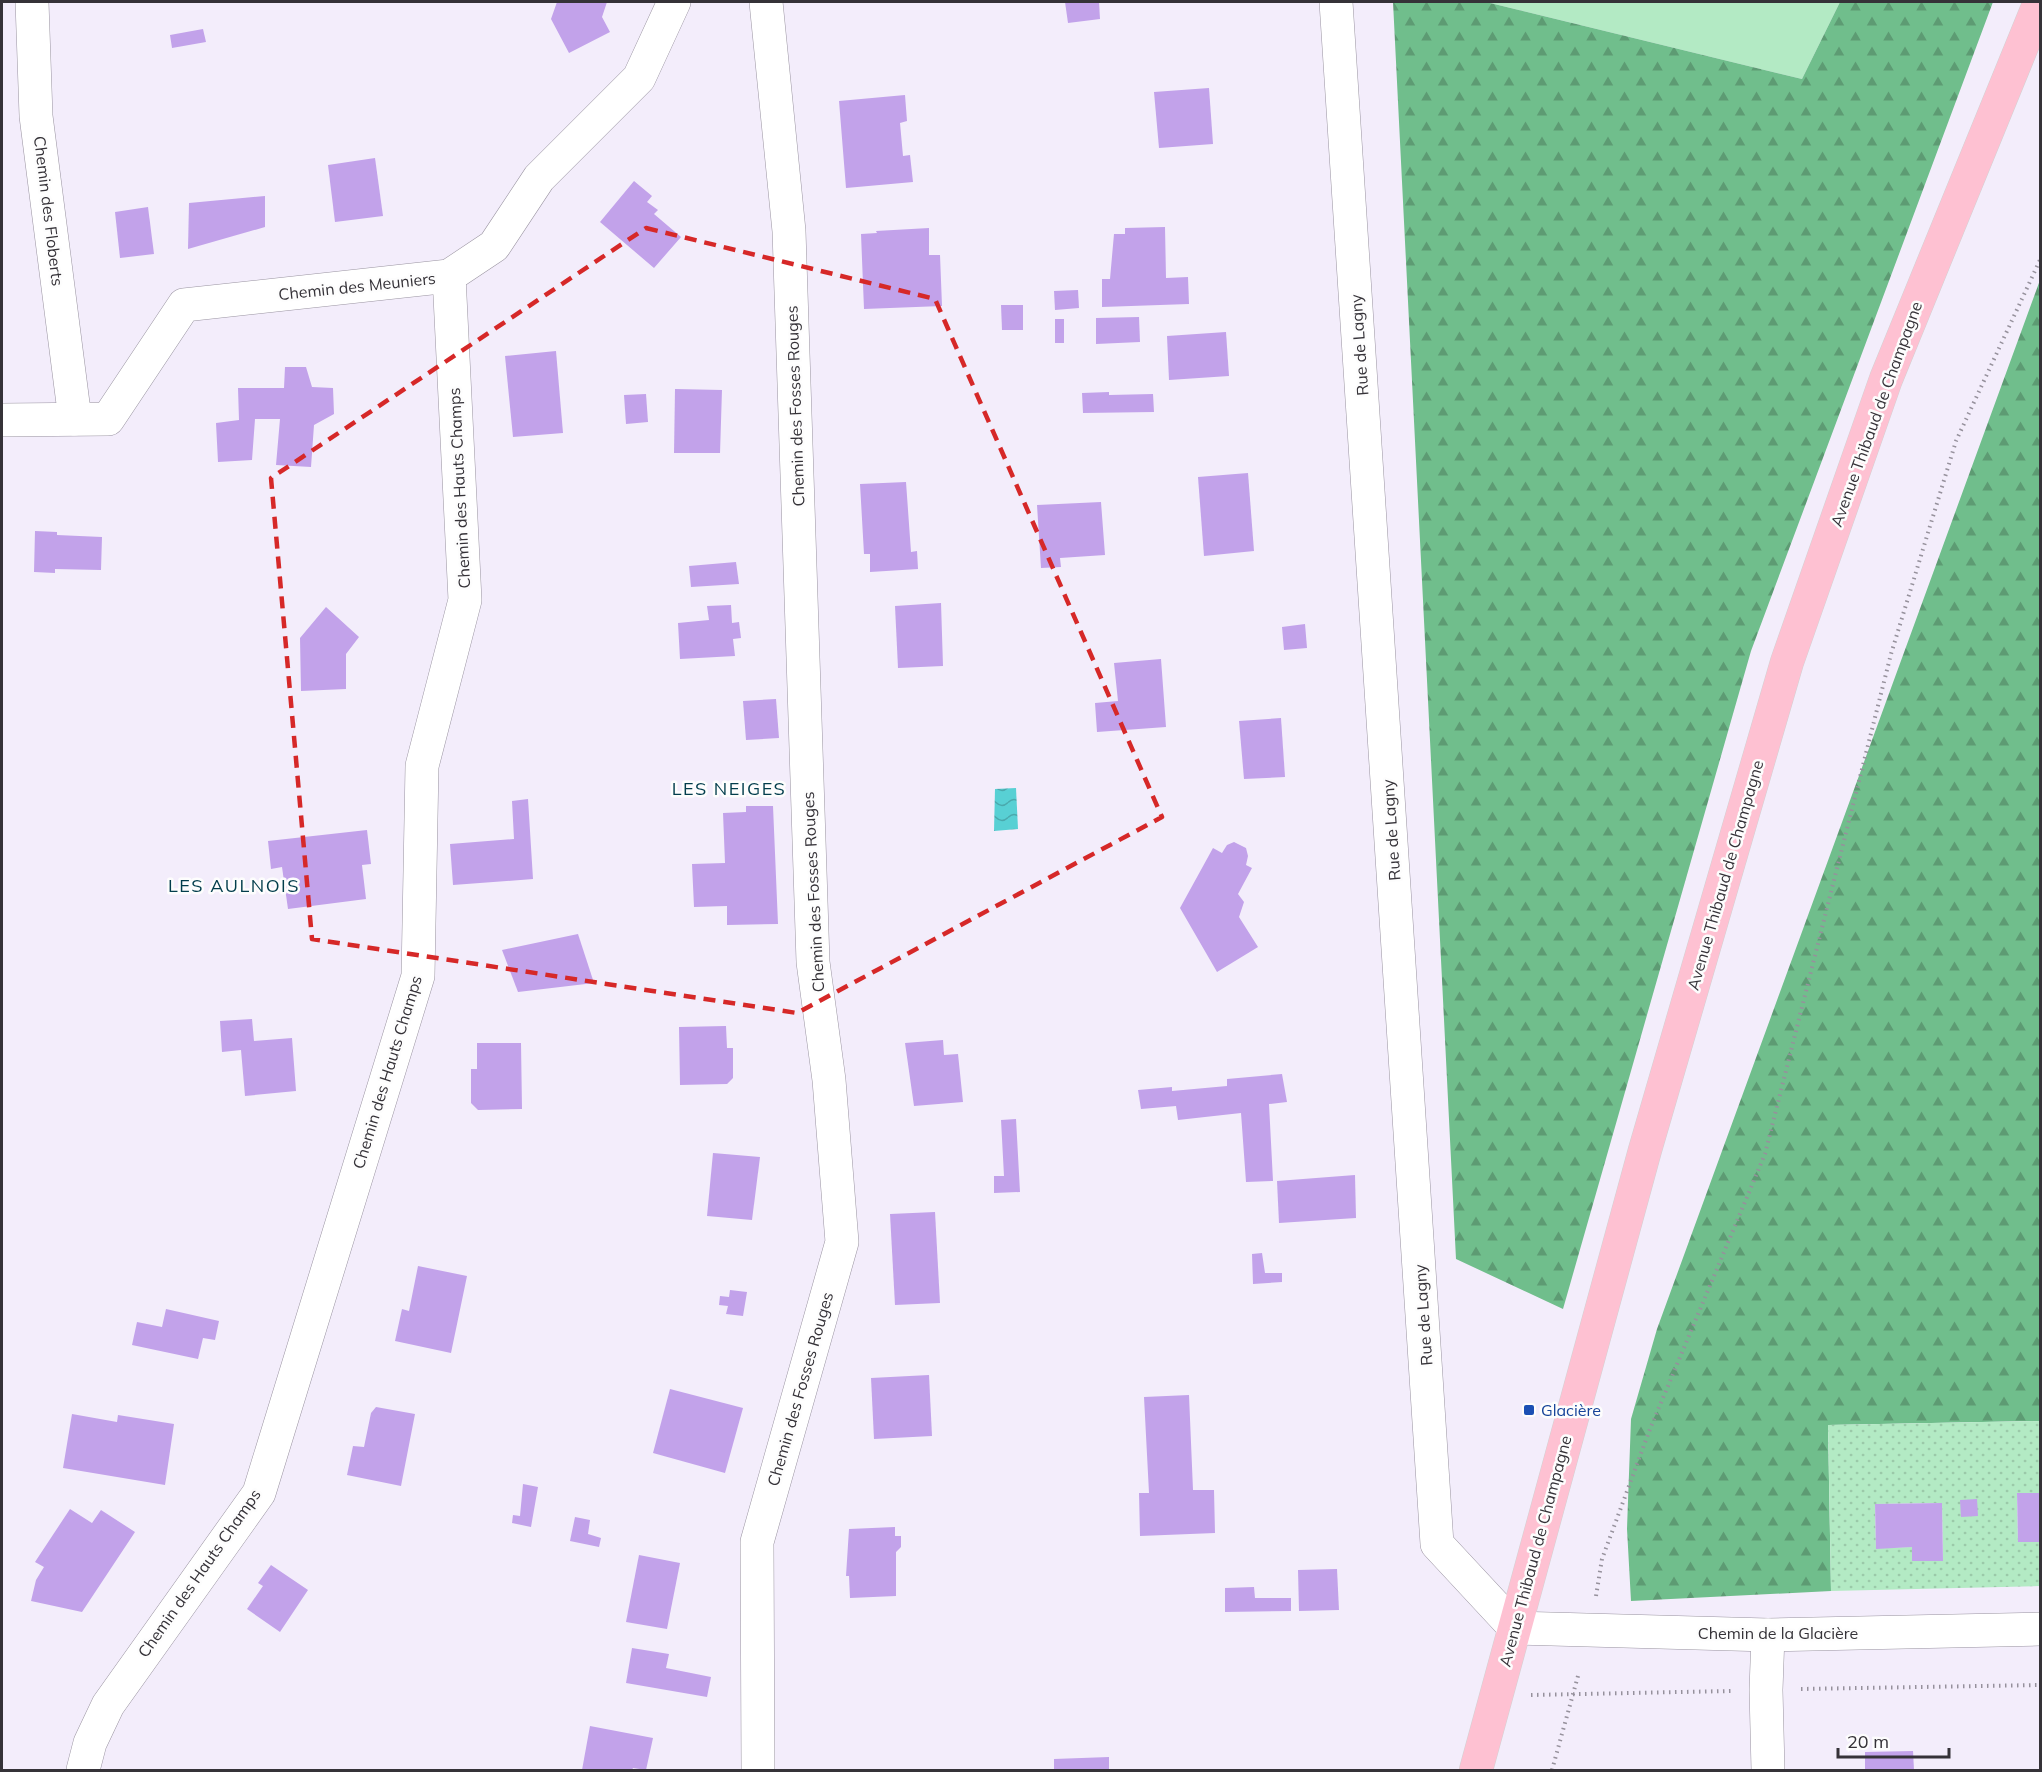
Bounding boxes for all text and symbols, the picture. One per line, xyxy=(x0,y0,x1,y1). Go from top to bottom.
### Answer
street label: Chemin des Floberts xyxy=(30,135,68,287)
street label: Chemin des Meuniers xyxy=(277,268,437,304)
street label: Rue de Lagny xyxy=(1345,293,1373,396)
street label: Avenue Thibaud de Champagne xyxy=(1826,299,1926,529)
street label: Chemin des Fosses Rouges xyxy=(781,305,808,507)
street label: Chemin des Hauts Champs xyxy=(444,387,474,589)
street label: Avenue Thibaud de Champagne xyxy=(1683,758,1767,992)
district label: LES NEIGES xyxy=(672,777,786,800)
street label: Rue de Lagny xyxy=(1377,778,1405,881)
street label: Chemin des Fosses Rouges xyxy=(798,791,828,993)
district label: LES AULNOIS xyxy=(168,874,300,897)
street label: Chemin des Hauts Champs xyxy=(348,973,426,1171)
street label: Rue de Lagny xyxy=(1409,1263,1437,1366)
street label: Chemin des Fosses Rouges xyxy=(763,1290,837,1488)
place label: Glacière xyxy=(1541,1400,1601,1420)
marker: Glacière xyxy=(1522,1403,1536,1417)
street label: Avenue Thibaud de Champagne xyxy=(1494,1433,1576,1669)
street label: Chemin des Hauts Champs xyxy=(133,1485,265,1661)
street label: Chemin de la Glacière xyxy=(1698,1623,1858,1643)
scale bar xyxy=(1838,1721,1949,1759)
text: 20 m xyxy=(1847,1730,1889,1753)

